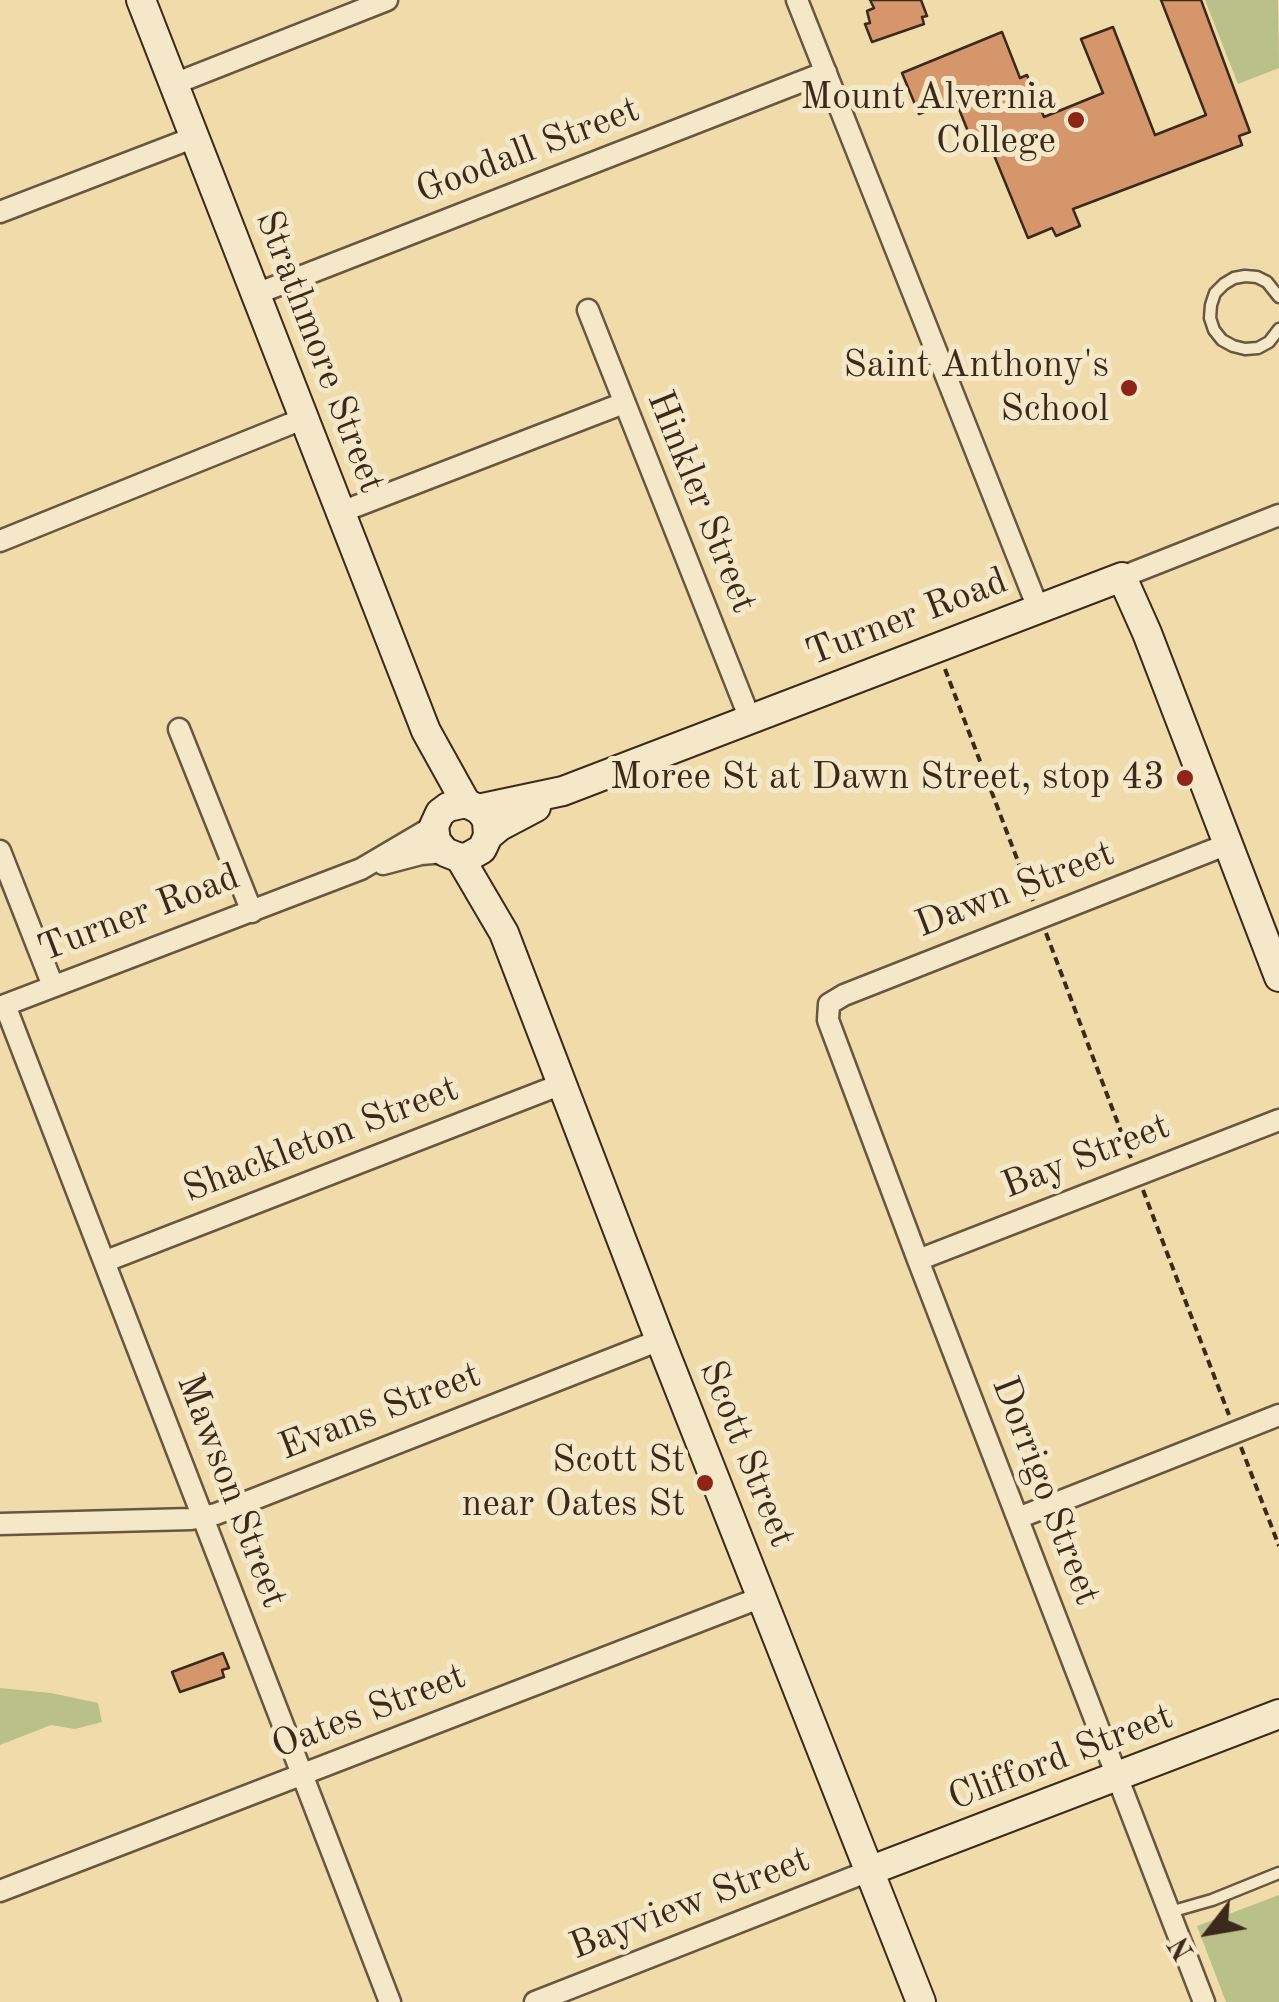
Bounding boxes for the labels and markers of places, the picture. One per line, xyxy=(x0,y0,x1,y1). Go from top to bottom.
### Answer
place label: Mount Alvernia College xyxy=(800,75,1056,164)
marker: Mount Alvernia College xyxy=(1065,109,1087,131)
place label: Saint Anthony's School xyxy=(843,343,1109,432)
marker: Saint Anthony's School xyxy=(1118,377,1140,399)
place label: Moree St at Dawn Street, stop 43 xyxy=(610,755,1165,801)
marker: Moree St at Dawn Street, stop 43 xyxy=(1174,767,1196,789)
place label: Scott St near Oates St xyxy=(462,1438,685,1528)
marker: Scott St near Oates St xyxy=(694,1472,716,1494)

